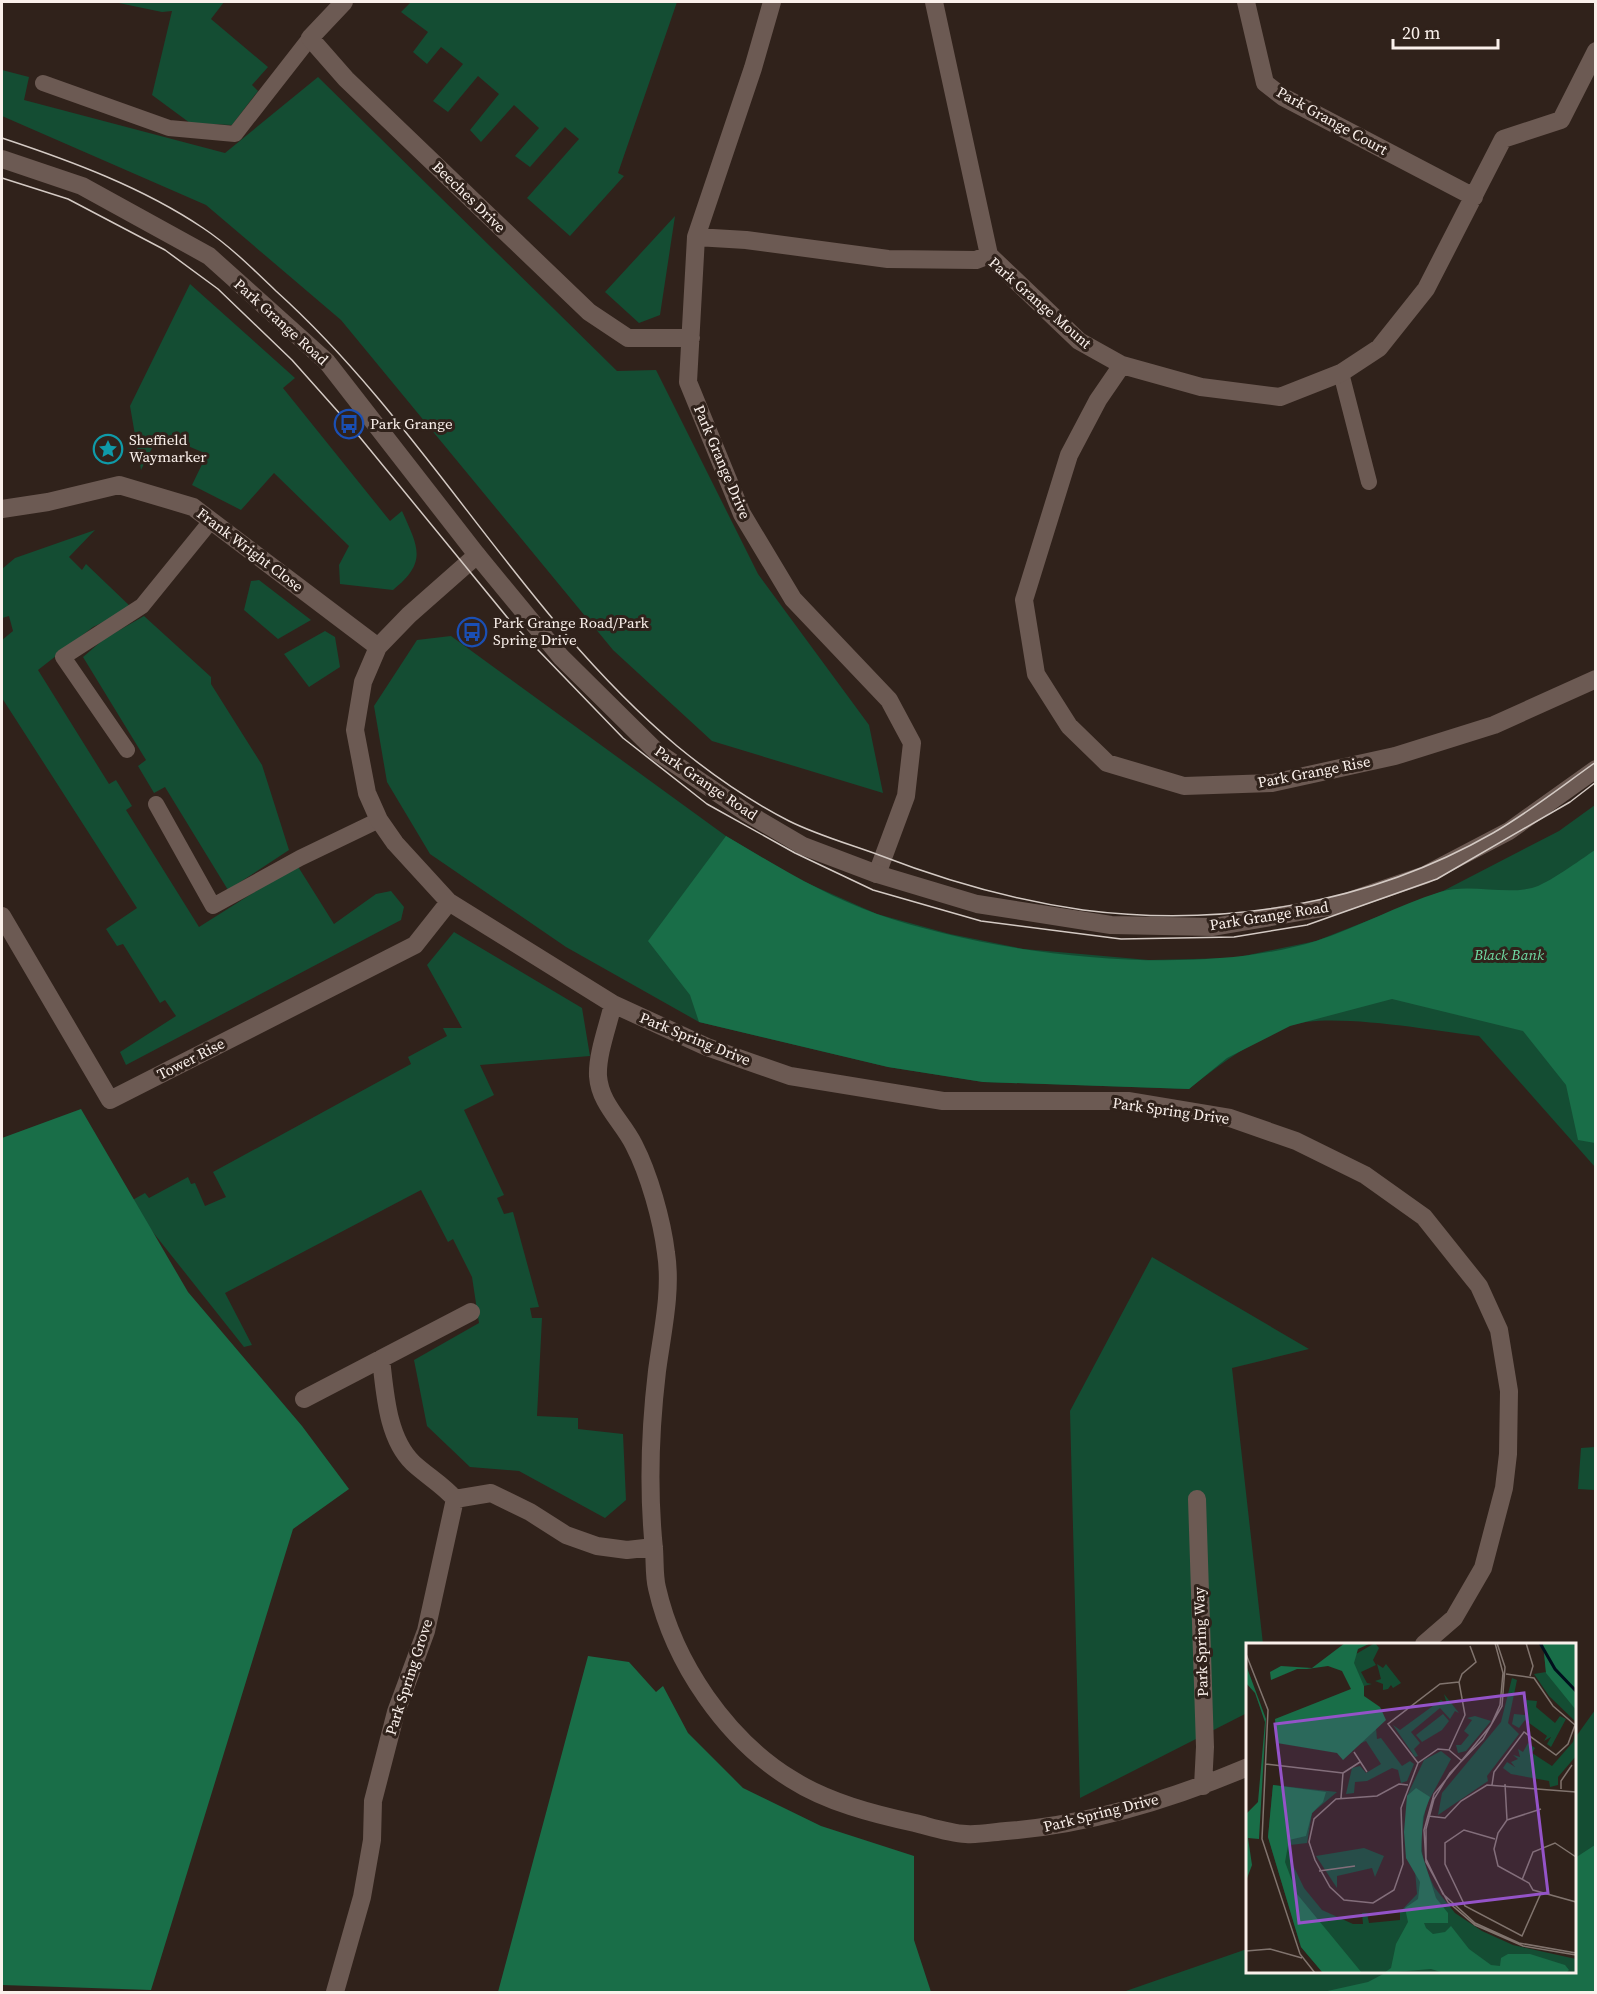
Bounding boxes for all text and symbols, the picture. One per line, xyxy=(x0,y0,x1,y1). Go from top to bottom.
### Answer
scale bar xyxy=(1393,12,1498,50)
text: 20 m xyxy=(1402,20,1440,45)
street label: Park Grange Court xyxy=(1273,81,1392,160)
street label: Beeches Drive xyxy=(428,156,511,237)
street label: Park Grange Mount xyxy=(984,252,1096,353)
street label: Park Grange Road xyxy=(230,274,333,370)
street label: Park Grange Drive xyxy=(689,401,756,522)
bus stop icon: Park Grange xyxy=(333,408,365,440)
place label: Park Grange xyxy=(370,413,453,434)
place label: Sheffield Waymarker xyxy=(129,429,207,467)
place icon: Sheffield Waymarker xyxy=(92,433,124,465)
street label: Frank Wright Close xyxy=(193,503,308,597)
place label: Park Grange Road/Park Spring Drive xyxy=(493,612,650,650)
bus stop icon: Park Grange Road/Park Spring Drive xyxy=(456,616,488,648)
street label: Park Grange Road xyxy=(651,740,762,825)
street label: Park Grange Rise xyxy=(1256,750,1372,793)
street label: Park Grange Road xyxy=(1208,896,1330,935)
park label: Black Bank xyxy=(1473,944,1545,965)
street label: Park Spring Drive xyxy=(637,1007,754,1070)
street label: Tower Rise xyxy=(153,1032,229,1085)
street label: Park Spring Drive xyxy=(1111,1092,1231,1129)
street label: Park Spring Way xyxy=(1188,1586,1213,1697)
street label: Park Spring Grove xyxy=(380,1616,437,1738)
inset map xyxy=(1246,1643,1576,1973)
street label: Park Spring Drive xyxy=(1041,1788,1161,1837)

